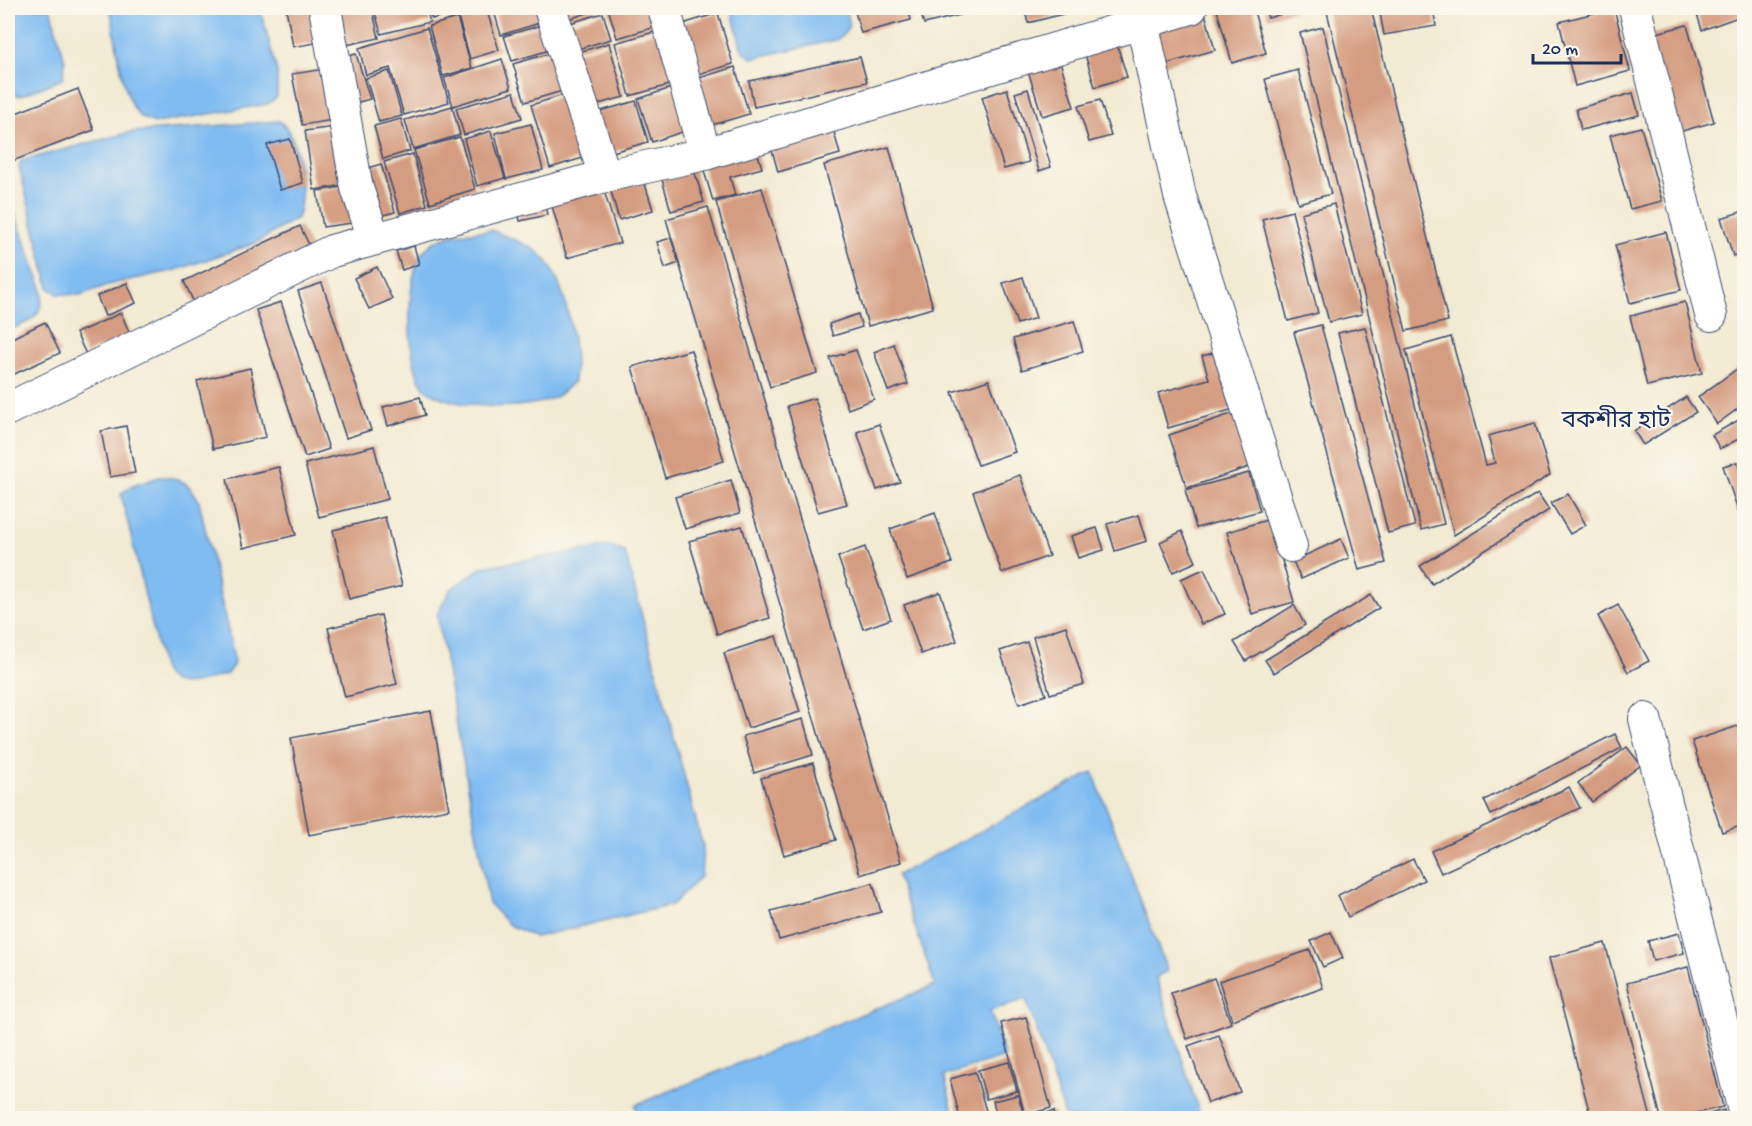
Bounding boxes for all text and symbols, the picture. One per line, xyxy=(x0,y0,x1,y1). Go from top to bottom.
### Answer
scale bar xyxy=(1533,27,1622,65)
text: 20 m xyxy=(1542,40,1578,61)
district label: বকশীর হাট xyxy=(1561,405,1671,437)

